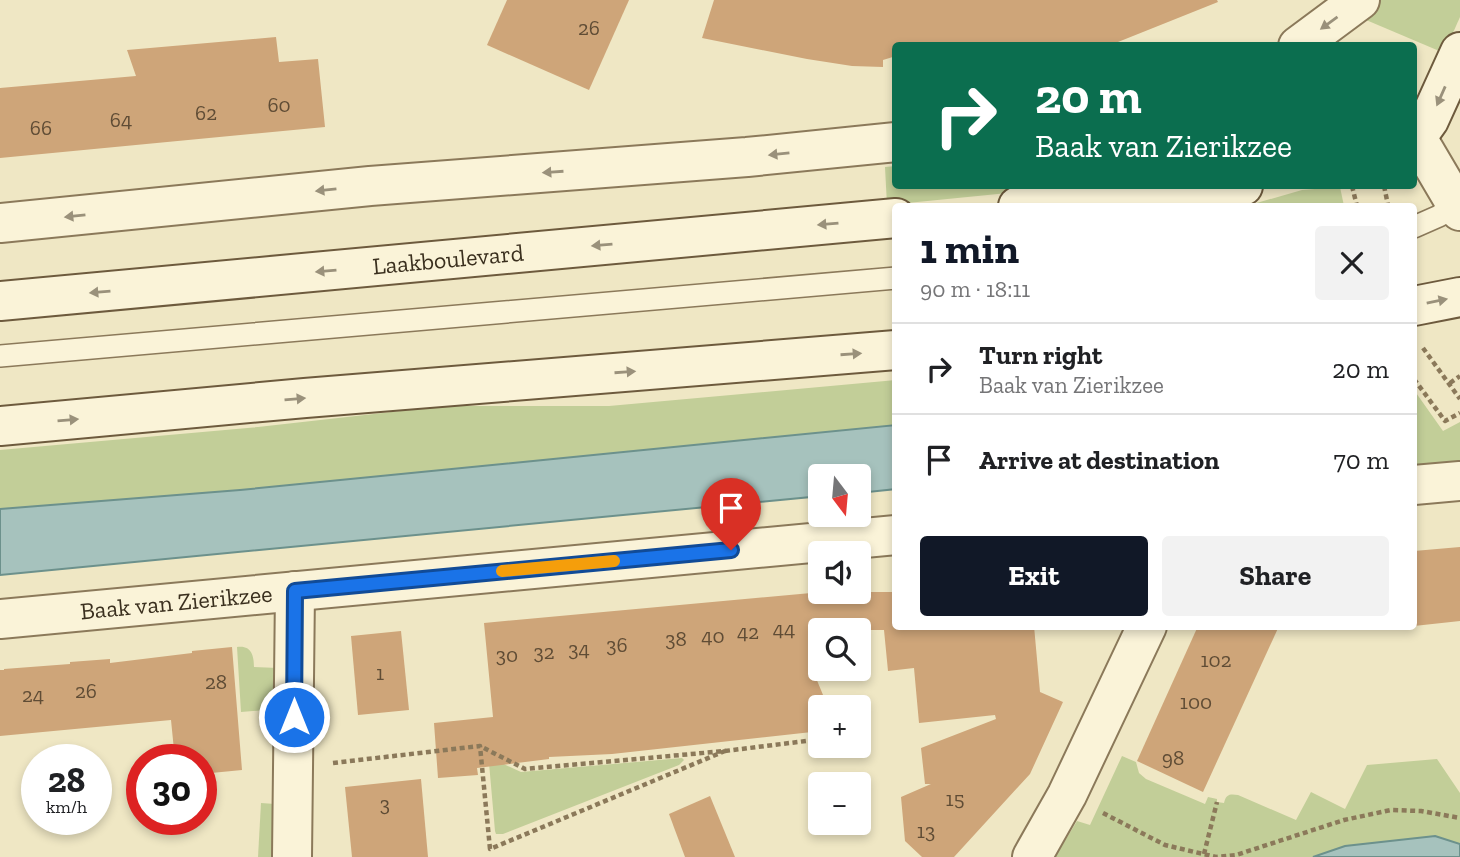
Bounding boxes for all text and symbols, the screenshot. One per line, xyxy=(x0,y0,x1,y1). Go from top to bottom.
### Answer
house number: 26 xyxy=(578,15,600,40)
one-way arrow xyxy=(1320,16,1339,30)
text: 20 m xyxy=(1035,67,1142,126)
icon: right xyxy=(920,70,1011,161)
one-way arrow xyxy=(1435,86,1447,106)
house number: 60 xyxy=(267,92,291,117)
house number: 62 xyxy=(195,100,217,125)
house number: 64 xyxy=(110,107,132,132)
house number: 66 xyxy=(30,115,52,140)
text: Baak van Zierikzee xyxy=(1035,127,1292,165)
one-way arrow xyxy=(768,148,790,159)
one-way arrow xyxy=(541,167,563,178)
one-way arrow xyxy=(315,185,337,196)
one-way arrow xyxy=(64,211,86,222)
one-way arrow xyxy=(817,219,839,230)
text: 1 min xyxy=(920,223,1019,274)
button: close xyxy=(1315,226,1389,300)
street label: Laakboulevard xyxy=(371,238,525,280)
one-way arrow xyxy=(590,240,612,251)
one-way arrow xyxy=(315,266,337,277)
text: 90 m · 18:11 xyxy=(920,275,1030,303)
one-way arrow xyxy=(89,287,111,298)
one-way arrow xyxy=(1426,296,1448,307)
text: Turn right xyxy=(979,339,1102,371)
one-way arrow xyxy=(841,348,863,359)
icon: right xyxy=(920,350,958,388)
text: 20 m xyxy=(1332,353,1389,385)
one-way arrow xyxy=(614,366,636,377)
text: Baak van Zierikzee xyxy=(979,371,1164,399)
one-way arrow xyxy=(284,393,306,404)
one-way arrow xyxy=(57,414,79,425)
icon: arrive xyxy=(920,441,958,479)
text: Arrive at destination xyxy=(979,444,1219,476)
text: 70 m xyxy=(1333,444,1389,476)
north arrow xyxy=(808,464,872,527)
map controls xyxy=(808,464,871,835)
pin xyxy=(701,478,761,550)
icon: arrive xyxy=(712,489,750,527)
button: Exit xyxy=(920,536,1148,616)
button: Share xyxy=(1162,536,1389,616)
button: sound xyxy=(808,541,871,604)
street label: Baak van Zierikzee xyxy=(79,579,274,625)
house number: 44 xyxy=(773,616,795,641)
button: search xyxy=(808,618,871,681)
house number: 42 xyxy=(737,619,759,644)
house number: 40 xyxy=(701,623,725,648)
house number: 38 xyxy=(665,626,687,651)
house number: 36 xyxy=(606,632,628,657)
house number: 34 xyxy=(568,636,590,661)
house number: 32 xyxy=(533,639,555,664)
house number: 30 xyxy=(496,642,518,667)
house number: 102 xyxy=(1201,647,1232,672)
house number: 1 xyxy=(376,660,384,685)
house number: 28 xyxy=(205,669,227,694)
house number: 26 xyxy=(75,678,97,703)
position arrow xyxy=(257,680,331,754)
house number: 24 xyxy=(22,682,44,707)
house number: 100 xyxy=(1180,689,1212,714)
button: + xyxy=(808,695,871,758)
speed limit sign: 30 xyxy=(126,744,217,835)
house number: 98 xyxy=(1162,745,1184,770)
text: 28 xyxy=(48,759,85,801)
button: − xyxy=(808,772,871,835)
house number: 15 xyxy=(946,786,964,811)
house number: 3 xyxy=(380,791,390,816)
text: km/h xyxy=(46,796,87,818)
house number: 13 xyxy=(917,818,935,843)

